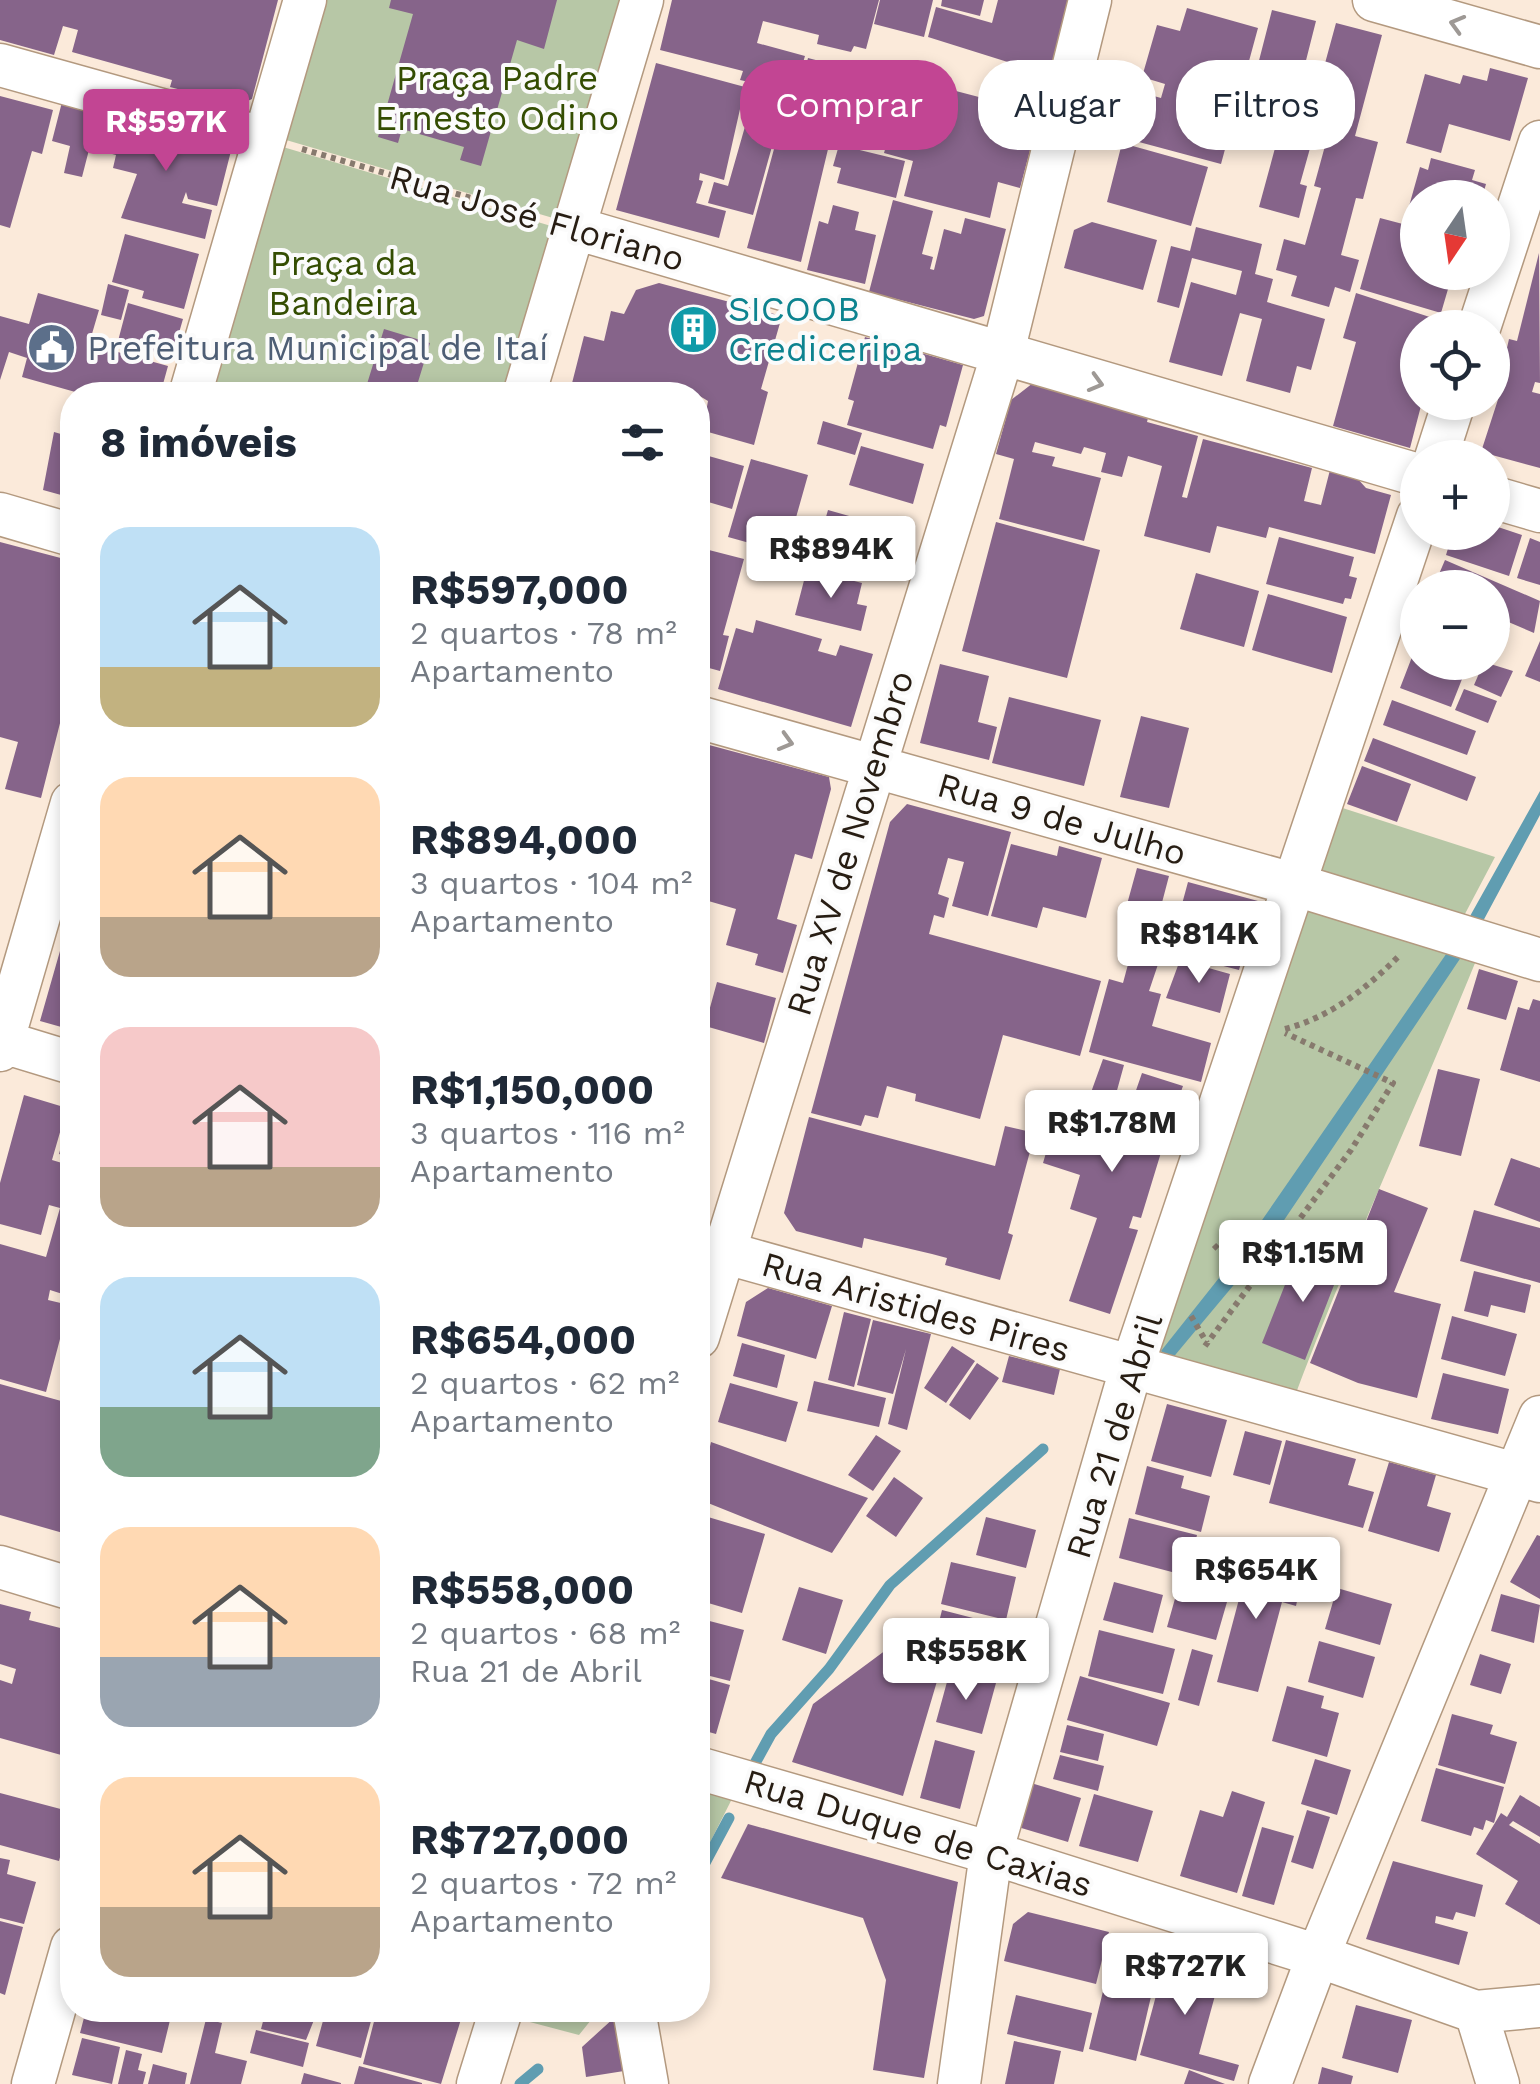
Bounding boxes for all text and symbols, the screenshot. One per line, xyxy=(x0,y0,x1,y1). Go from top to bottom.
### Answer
one-way arrow xyxy=(1449,15,1466,36)
park label: Praça Padre Ernesto Odino xyxy=(375,57,619,139)
chip: Comprar xyxy=(740,60,958,150)
chip: Alugar xyxy=(978,60,1156,150)
chip: Filtros xyxy=(1176,60,1355,150)
pin: R$597K xyxy=(85,89,247,174)
text: R$597K xyxy=(105,102,227,140)
street label: Rua José Floriano xyxy=(385,156,689,280)
north arrow xyxy=(1400,180,1510,290)
map controls xyxy=(1400,180,1510,680)
park label: Praça da Bandeira xyxy=(268,242,418,324)
place label: SICOOB Crediceripa xyxy=(728,288,922,370)
building icon: SICOOB Crediceripa xyxy=(667,303,719,355)
button: locate xyxy=(1400,310,1510,420)
public building icon: Prefeitura Municipal de Itaí xyxy=(26,322,78,374)
place label: Prefeitura Municipal de Itaí xyxy=(87,327,548,369)
one-way arrow xyxy=(1087,371,1104,392)
icon: filters xyxy=(615,415,670,470)
text: 8 imóveis xyxy=(100,418,297,467)
button: + xyxy=(1400,440,1510,550)
pin: R$894K xyxy=(750,516,912,601)
text: R$894K xyxy=(768,529,894,567)
text: R$597,000 xyxy=(410,565,629,614)
icon: home xyxy=(180,567,300,687)
button: − xyxy=(1400,570,1510,680)
text: 2 quartos · 78 m² xyxy=(410,614,677,652)
text: Apartamento xyxy=(410,652,614,690)
street label: Rua XV de Novembro xyxy=(778,665,922,1021)
one-way arrow xyxy=(777,730,795,751)
street label: Rua 9 de Julho xyxy=(933,763,1191,875)
text: R$894,000 xyxy=(410,815,638,864)
icon: home xyxy=(180,817,300,937)
text: 3 quartos · 104 m² xyxy=(410,864,693,902)
pin: R$814K xyxy=(1118,901,1280,986)
text: Apartamento xyxy=(410,902,614,940)
text: R$814K xyxy=(1139,914,1259,952)
text: R$1,150,000 xyxy=(410,1065,654,1114)
icon: home xyxy=(180,1067,300,1187)
pin: R$1.78M xyxy=(1020,1090,1204,1175)
text: R$1.78M xyxy=(1047,1103,1177,1141)
text: 3 quartos · 116 m² xyxy=(410,1114,685,1152)
text: Apartamento xyxy=(410,1152,614,1190)
pin: R$1.15M xyxy=(1211,1220,1395,1305)
text: R$1.15M xyxy=(1241,1233,1365,1271)
street label: Rua Aristides Pires xyxy=(757,1243,1075,1371)
street label: Rua 21 de Abril xyxy=(1057,1308,1171,1563)
text: R$654,000 xyxy=(410,1315,636,1364)
icon: home xyxy=(180,1317,300,1437)
text: 2 quartos · 62 m² xyxy=(410,1364,679,1402)
text: Apartamento xyxy=(410,1402,614,1440)
pin: R$654K xyxy=(1175,1537,1337,1622)
text: R$654K xyxy=(1194,1550,1318,1588)
text: R$558,000 xyxy=(410,1565,634,1614)
icon: home xyxy=(180,1567,300,1687)
text: 2 quartos · 68 m² xyxy=(410,1614,680,1652)
pin: R$558K xyxy=(885,1618,1047,1703)
text: R$558K xyxy=(905,1631,1027,1669)
text: Rua 21 de Abril xyxy=(410,1652,642,1690)
street label: Rua Duque de Caxias xyxy=(739,1760,1097,1906)
text: R$727,000 xyxy=(410,1815,629,1864)
icon: home xyxy=(180,1817,300,1937)
text: 2 quartos · 72 m² xyxy=(410,1864,677,1902)
text: Apartamento xyxy=(410,1902,614,1940)
pin: R$727K xyxy=(1104,1933,1266,2018)
text: R$727K xyxy=(1124,1946,1246,1984)

